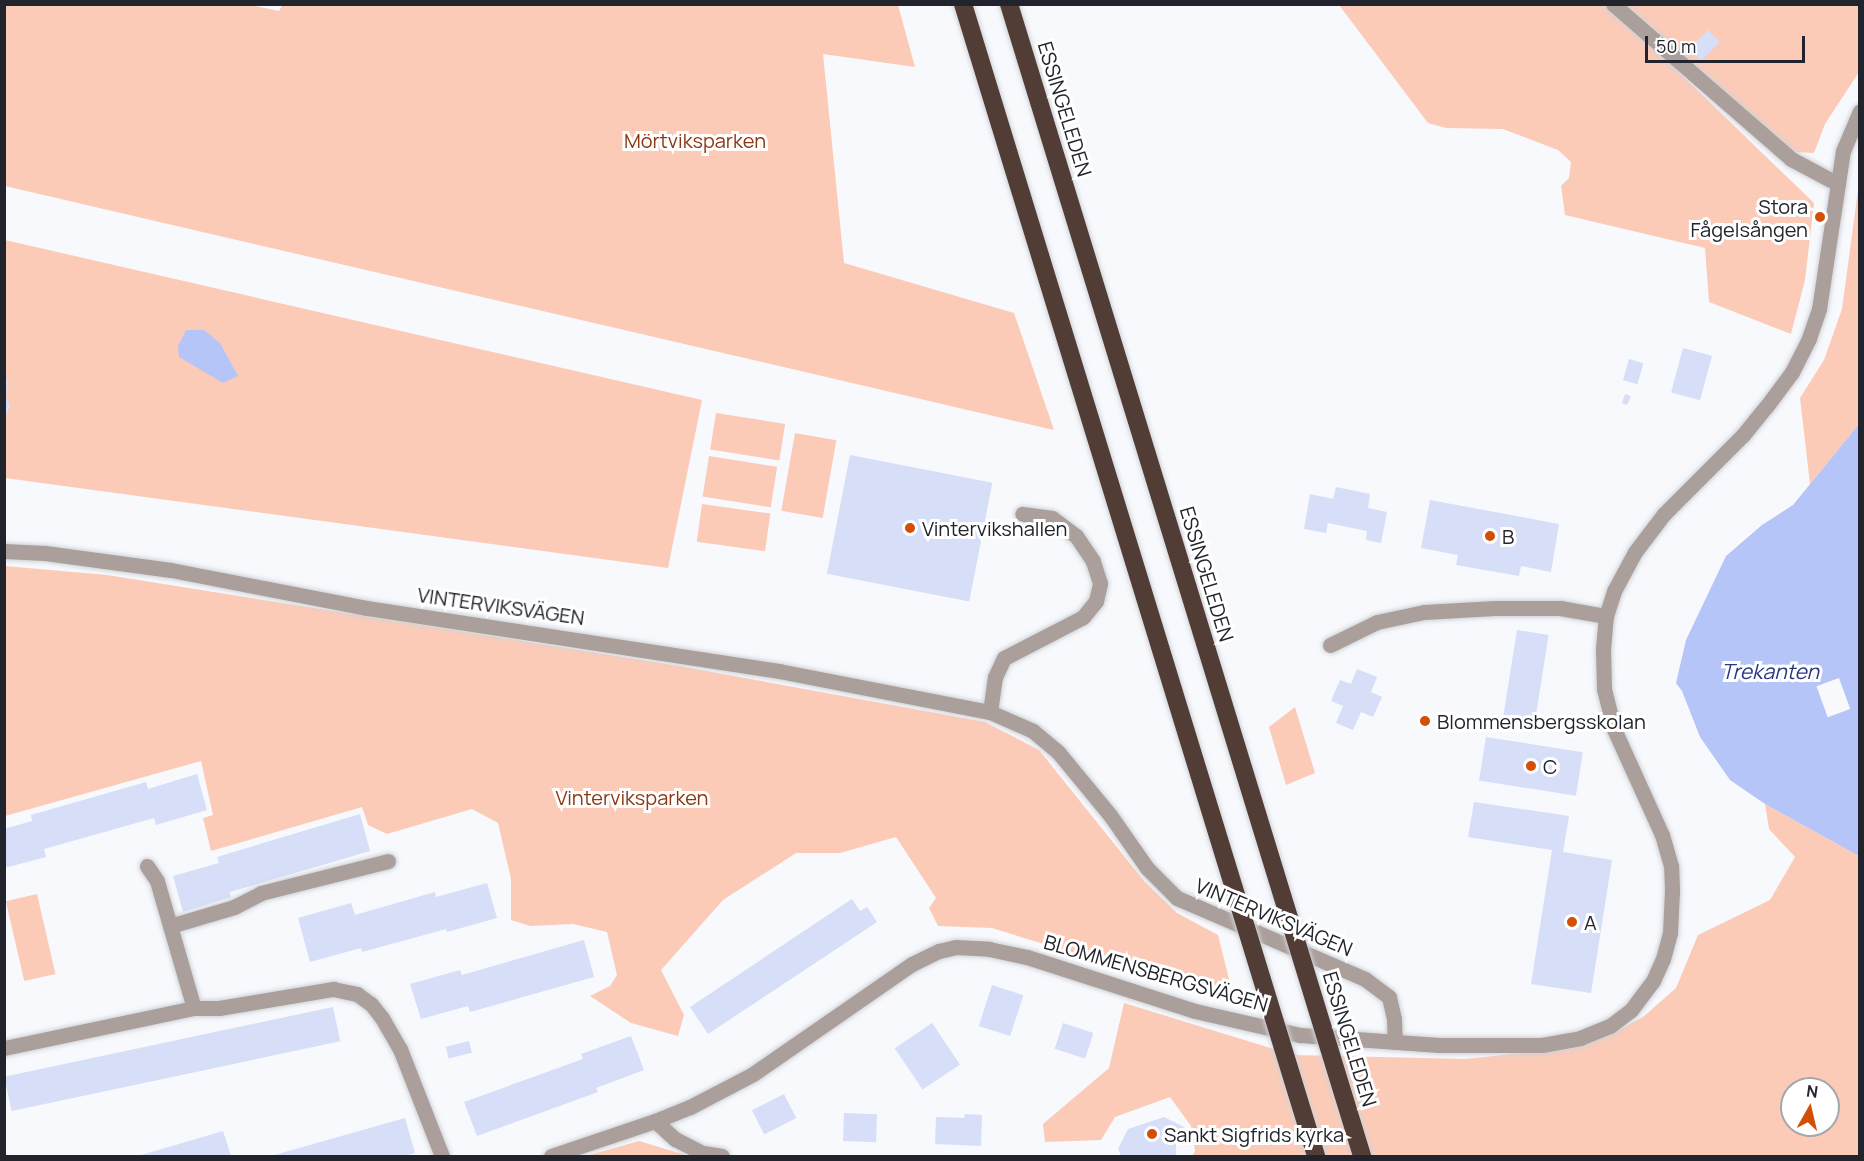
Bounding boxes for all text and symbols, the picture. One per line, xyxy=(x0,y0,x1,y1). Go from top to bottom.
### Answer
scale bar xyxy=(1648,24,1808,62)
text: 50 m xyxy=(1656,34,1696,58)
street label: ESSINGELEDEN xyxy=(1033,39,1097,179)
park label: Mörtviksparken xyxy=(624,128,766,152)
place label: Stora Fågelsången xyxy=(1690,194,1808,241)
marker: Stora Fågelsången xyxy=(1813,210,1827,224)
street label: ESSINGELEDEN xyxy=(1175,504,1239,644)
place label: Vintervikshallen xyxy=(922,516,1067,540)
marker: Vintervikshallen xyxy=(903,521,917,535)
place label: B xyxy=(1502,524,1514,548)
marker: B xyxy=(1483,529,1497,543)
street label: VINTERVIKSVÄGEN xyxy=(416,582,586,630)
water label: Trekanten xyxy=(1721,658,1819,684)
place label: Blommensbergsskolan xyxy=(1437,709,1646,733)
marker: Blommensbergsskolan xyxy=(1418,714,1432,728)
place label: C xyxy=(1543,754,1557,778)
marker: C xyxy=(1524,759,1538,773)
park label: Vinterviksparken xyxy=(556,785,708,809)
street label: VINTERVIKSVÄGEN xyxy=(1192,873,1356,961)
place label: A xyxy=(1584,910,1597,934)
marker: A xyxy=(1565,915,1579,929)
street label: BLOMMENSBERGSVÄGEN xyxy=(1041,929,1271,1017)
street label: ESSINGELEDEN xyxy=(1318,969,1382,1109)
north arrow xyxy=(1780,1077,1840,1137)
text: N xyxy=(1805,1079,1819,1103)
place label: Sankt Sigfrids kyrka xyxy=(1164,1122,1344,1146)
marker: Sankt Sigfrids kyrka xyxy=(1145,1127,1159,1141)

